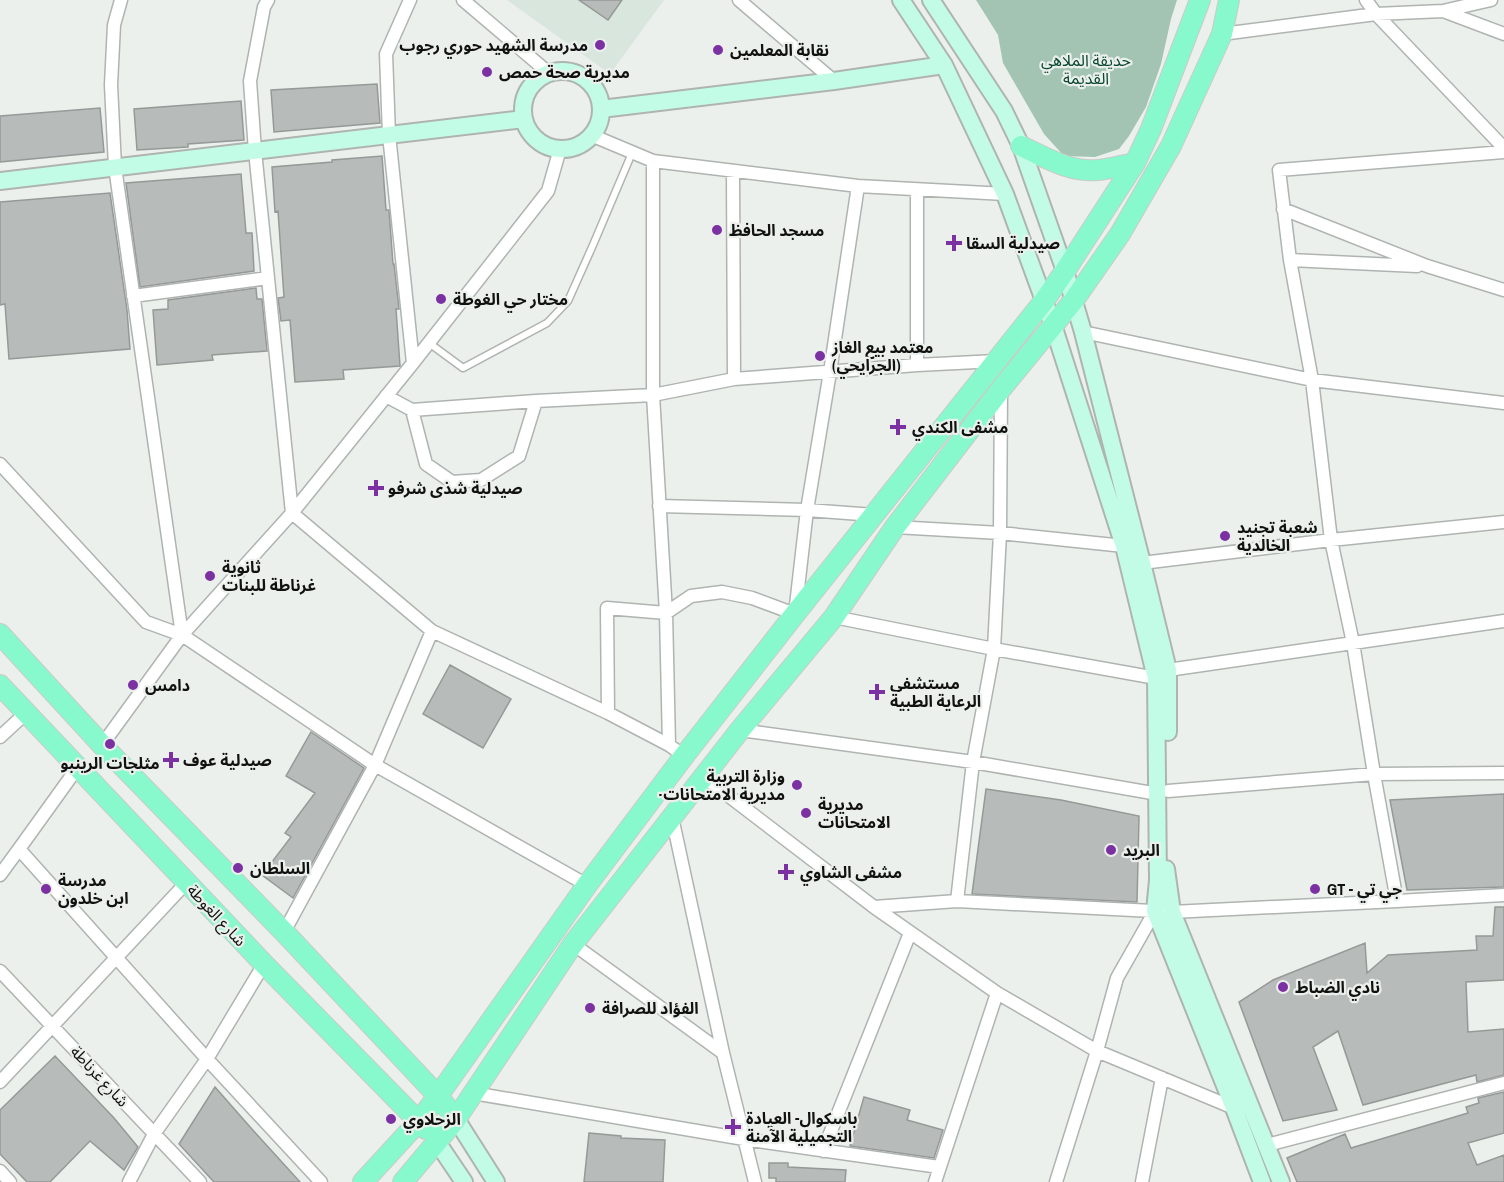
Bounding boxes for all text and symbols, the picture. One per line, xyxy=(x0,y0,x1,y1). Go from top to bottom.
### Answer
place label: مدرسة الشهيد حوري رجوب xyxy=(399,34,588,59)
marker: مدرسة الشهيد حوري رجوب xyxy=(593,38,607,52)
place label: نقابة المعلمين xyxy=(730,39,829,61)
marker: نقابة المعلمين xyxy=(711,43,725,57)
park label: حديقة الملاهي القديمة xyxy=(1041,49,1131,89)
place label: مديرية صحة حمص xyxy=(499,61,630,83)
marker: مديرية صحة حمص xyxy=(480,65,494,79)
place label: مسجد الحافظ xyxy=(729,219,824,241)
marker: مسجد الحافظ xyxy=(710,223,724,237)
place label: صيدلية السقا xyxy=(966,232,1060,254)
marker: صيدلية السقا xyxy=(947,236,961,250)
place label: مختار حي الغوطة xyxy=(453,288,568,313)
marker: مختار حي الغوطة xyxy=(434,292,448,306)
place label: معتمد بيع الغاز (الجرايحي) xyxy=(831,336,933,379)
marker: معتمد بيع الغاز (الجرايحي) xyxy=(813,349,827,363)
place label: مشفى الكندي xyxy=(912,416,1008,441)
marker: مشفى الكندي xyxy=(889,418,907,436)
place label: صيدلية شذى شرفو xyxy=(388,477,523,499)
marker: صيدلية شذى شرفو xyxy=(369,481,383,495)
place label: شعبة تجنيد الخالدية xyxy=(1237,516,1318,556)
marker: شعبة تجنيد الخالدية xyxy=(1218,529,1232,543)
place label: ثانوية غرناطة للبنات xyxy=(222,556,316,596)
marker: ثانوية غرناطة للبنات xyxy=(203,569,217,583)
place label: مستشفى الرعاية الطبية xyxy=(890,672,981,712)
place label: دامس xyxy=(145,674,190,696)
marker: دامس xyxy=(126,678,140,692)
marker: مستشفى الرعاية الطبية xyxy=(868,683,886,701)
marker: مثلجات الرينبو xyxy=(103,737,117,751)
place label: صيدلية عوف xyxy=(183,749,272,771)
place label: مثلجات الرينبو xyxy=(60,752,160,774)
marker: صيدلية عوف xyxy=(164,753,178,767)
place label: وزارة التربية -مديرية الامتحانات xyxy=(659,765,785,805)
marker: وزارة التربية -مديرية الامتحانات xyxy=(790,778,804,792)
place label: مديرية الامتحانات xyxy=(818,793,890,833)
marker: مديرية الامتحانات xyxy=(799,806,813,820)
place label: البريد xyxy=(1123,839,1160,861)
marker: البريد xyxy=(1104,843,1118,857)
place label: السلطان xyxy=(250,857,310,879)
marker: السلطان xyxy=(231,861,245,875)
place label: مشفى الشاوي xyxy=(800,861,902,886)
marker: مشفى الشاوي xyxy=(777,863,795,881)
place label: مدرسة ابن خلدون xyxy=(58,869,129,909)
place label: GT - جي تي xyxy=(1327,878,1402,903)
street label: شارع الغوطة xyxy=(181,879,251,952)
marker: مدرسة ابن خلدون xyxy=(39,882,53,896)
marker: GT - جي تي xyxy=(1308,882,1322,896)
place label: نادي الضباط xyxy=(1295,976,1380,1001)
marker: نادي الضباط xyxy=(1276,980,1290,994)
place label: الفؤاد للصرافة xyxy=(602,997,699,1019)
marker: الفؤاد للصرافة xyxy=(583,1001,597,1015)
street label: شارع غرناطة xyxy=(64,1041,134,1113)
place label: باسكوال- العيادة التجميلية الآمنة xyxy=(746,1107,858,1147)
place label: الزحلاوي xyxy=(403,1108,461,1133)
marker: الزحلاوي xyxy=(384,1112,398,1126)
marker: باسكوال- العيادة التجميلية الآمنة xyxy=(724,1118,742,1136)

